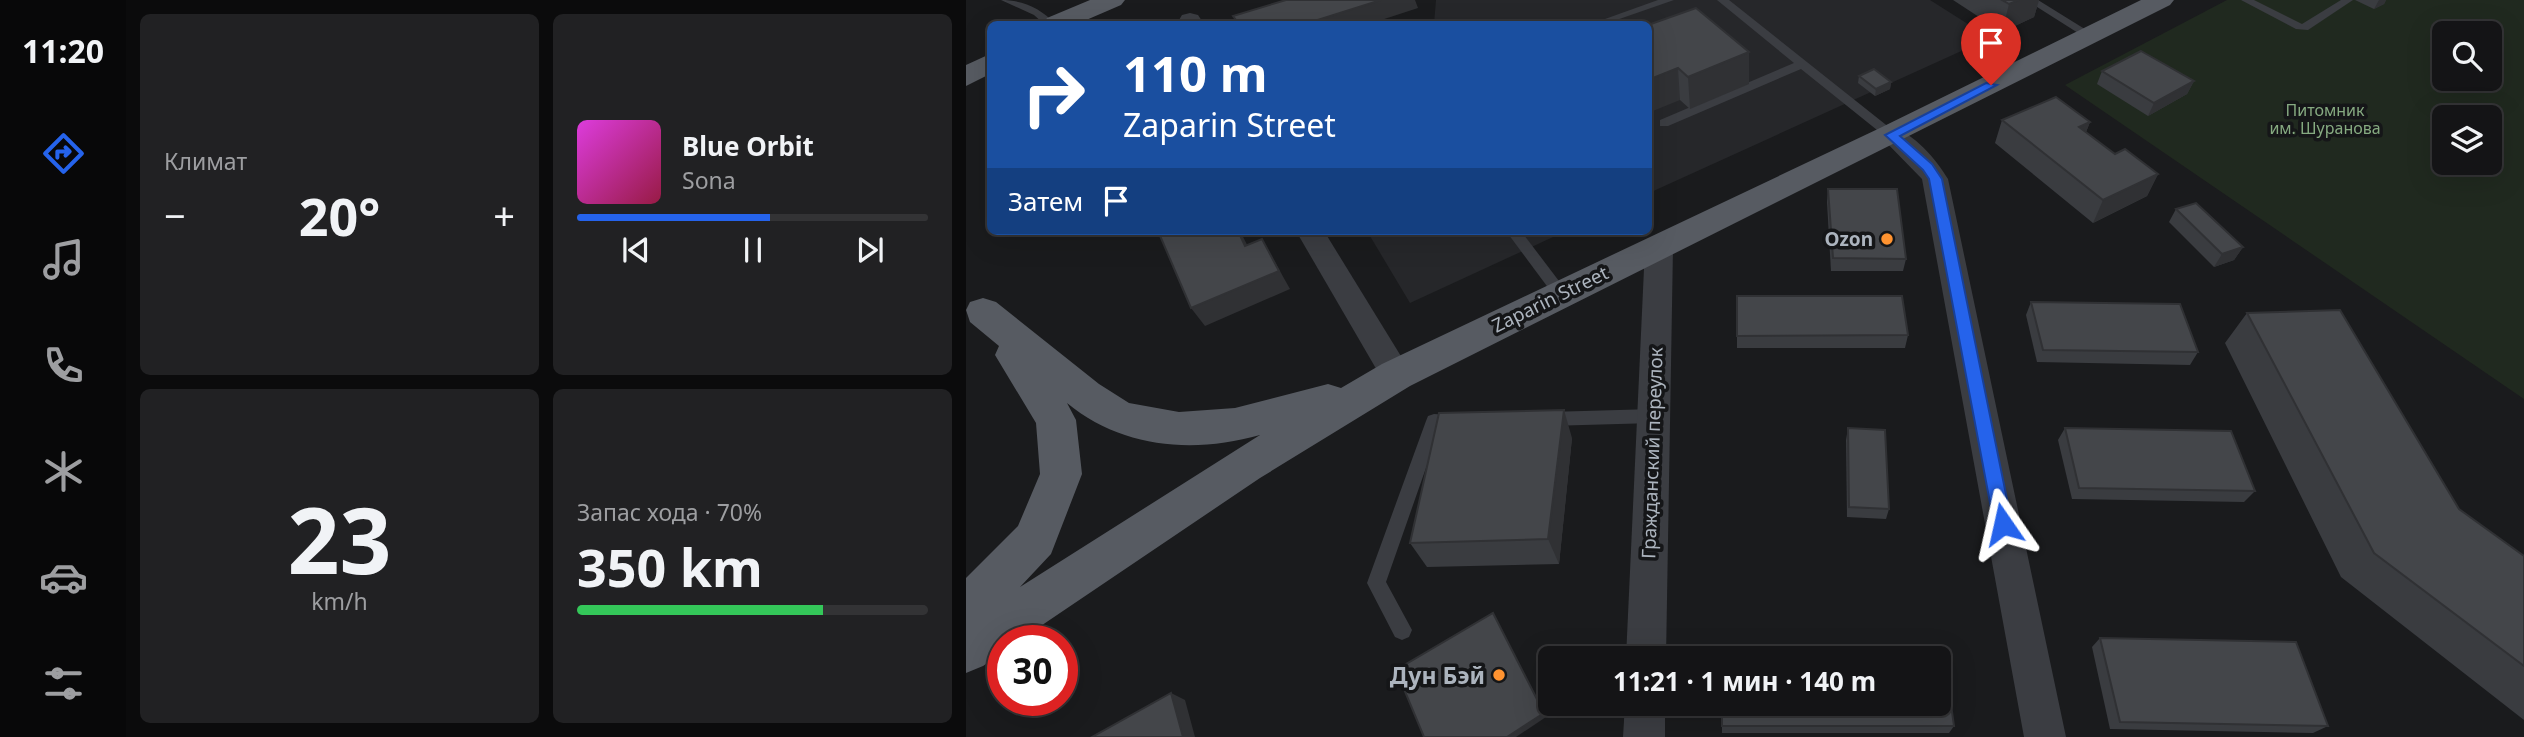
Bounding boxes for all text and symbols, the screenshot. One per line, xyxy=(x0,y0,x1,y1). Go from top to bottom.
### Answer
pin xyxy=(1961,13,2021,85)
map controls xyxy=(2432,21,2502,175)
button: search xyxy=(2432,21,2502,91)
icon: arrive xyxy=(1972,24,2010,62)
text: 11:20 xyxy=(22,29,104,72)
text: 110 m xyxy=(1123,40,1268,106)
icon: right xyxy=(1008,49,1099,140)
park label: Питомник им. Шуранова xyxy=(2269,99,2381,139)
text: Zaparin Street xyxy=(1123,103,1336,146)
button: layers xyxy=(2432,105,2502,175)
text: Blue Orbit xyxy=(682,128,814,164)
icon: directions xyxy=(39,129,88,178)
text: Климат xyxy=(164,145,247,177)
text: Sona xyxy=(682,164,736,196)
text: 20° xyxy=(299,180,380,251)
icon: arrive xyxy=(1097,182,1135,220)
text: Затем xyxy=(1008,183,1083,219)
text: − xyxy=(164,189,186,241)
text: + xyxy=(493,189,515,241)
place label: Ozon xyxy=(1824,226,1873,252)
icon: previous xyxy=(617,231,655,269)
icon: pause xyxy=(734,231,772,269)
icon: next xyxy=(851,231,889,269)
marker: Ozon xyxy=(1879,231,1895,247)
icon: music xyxy=(39,235,88,284)
street label: Zaparin Street xyxy=(1488,260,1613,338)
icon: phone xyxy=(39,341,88,390)
street label: Гражданский переулок xyxy=(1635,347,1669,559)
icon: climate xyxy=(39,447,88,496)
text: 23 xyxy=(287,477,392,601)
position arrow xyxy=(1966,487,2040,561)
text: Запас хода · 70% xyxy=(577,496,762,528)
text: 350 km xyxy=(577,531,763,602)
icon: car xyxy=(39,553,88,602)
text: km/h xyxy=(311,585,368,617)
speed limit sign: 30 xyxy=(987,625,1078,716)
icon: filters xyxy=(39,659,88,708)
place label: Дун Бэй xyxy=(1390,659,1485,691)
text: 11:21 · 1 мин · 140 m xyxy=(1613,663,1876,699)
marker: Дун Бэй xyxy=(1491,667,1507,683)

